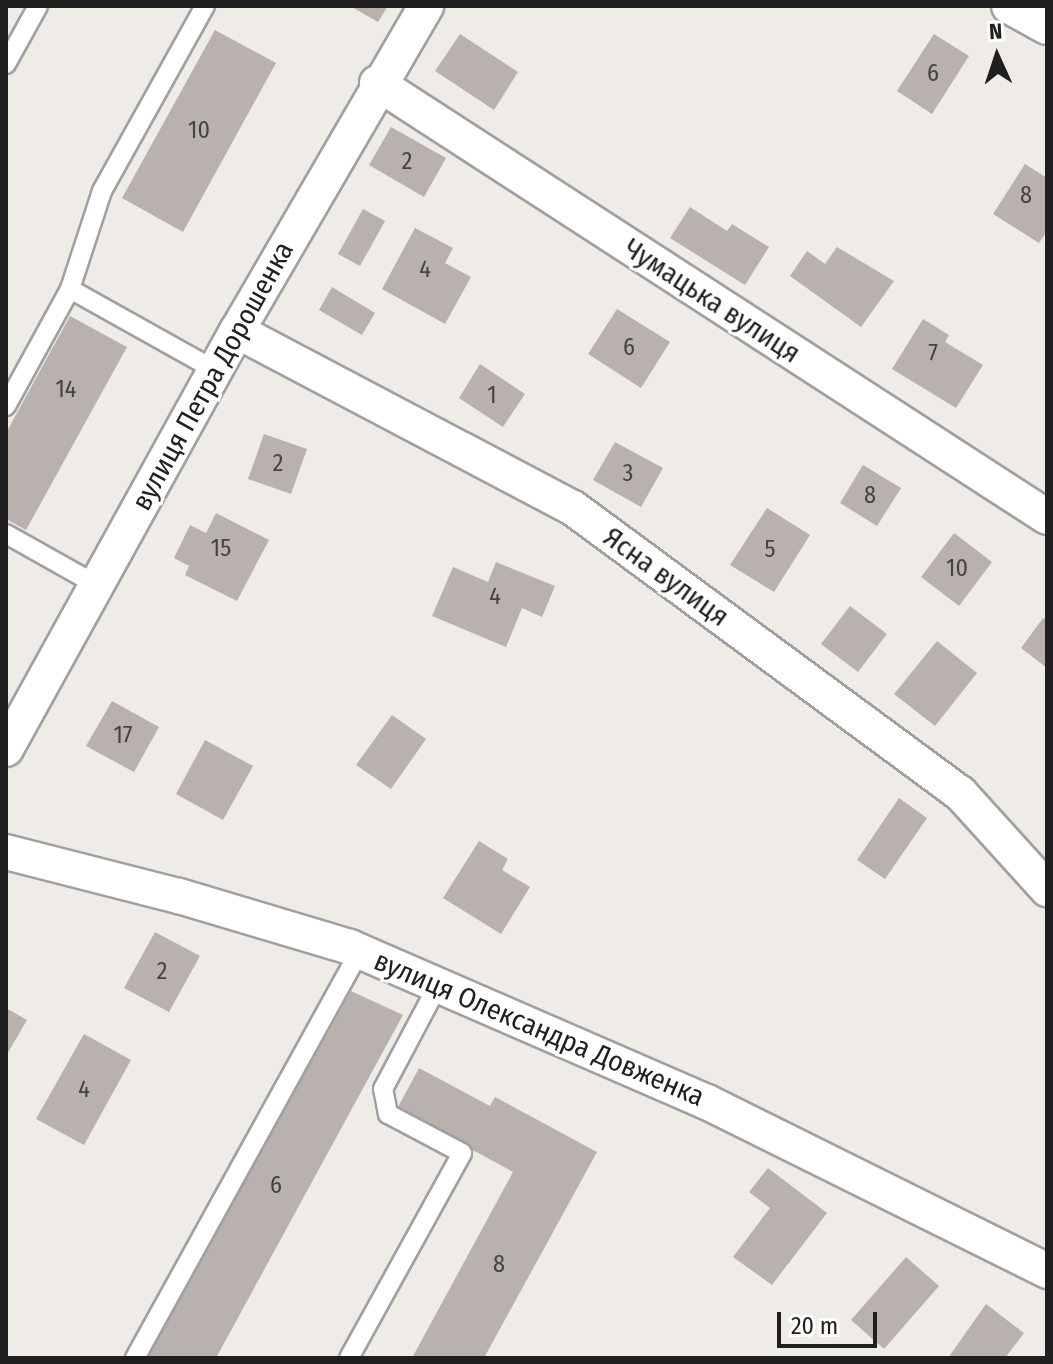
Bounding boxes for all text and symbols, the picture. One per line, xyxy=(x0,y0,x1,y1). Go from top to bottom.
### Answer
north arrow xyxy=(957,16,1037,96)
text: N xyxy=(988,18,1003,45)
house number: 6 xyxy=(927,60,939,88)
house number: 10 xyxy=(188,117,210,145)
house number: 2 xyxy=(402,148,412,176)
house number: 8 xyxy=(1020,182,1032,210)
street label: Чумацька вулиця xyxy=(618,232,806,370)
street label: вулиця Петра Дорошенка xyxy=(125,236,301,516)
house number: 4 xyxy=(419,256,431,284)
house number: 6 xyxy=(623,334,635,362)
house number: 7 xyxy=(928,340,938,368)
house number: 14 xyxy=(56,376,76,404)
house number: 1 xyxy=(487,382,497,410)
house number: 2 xyxy=(273,450,283,478)
house number: 3 xyxy=(623,460,633,488)
house number: 8 xyxy=(864,482,876,510)
street label: Ясна вулиця xyxy=(597,520,735,634)
house number: 15 xyxy=(211,535,231,563)
house number: 5 xyxy=(764,536,776,564)
house number: 10 xyxy=(946,555,968,583)
house number: 4 xyxy=(489,583,501,611)
house number: 17 xyxy=(113,722,133,750)
street label: вулиця Олександра Довженка xyxy=(369,944,709,1114)
house number: 2 xyxy=(157,958,167,986)
house number: 4 xyxy=(78,1076,90,1104)
house number: 6 xyxy=(270,1172,282,1200)
house number: 8 xyxy=(493,1251,505,1279)
scale bar xyxy=(781,1296,881,1346)
text: 20 m xyxy=(791,1312,838,1340)

